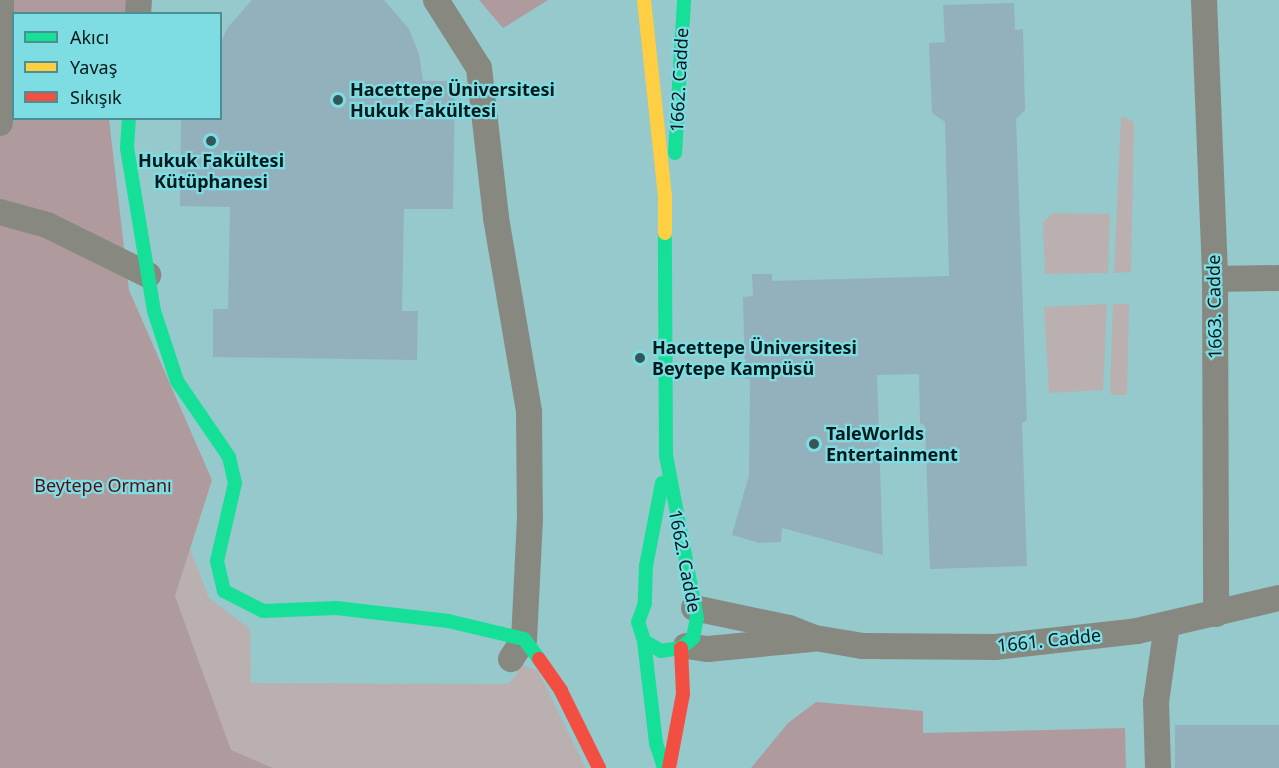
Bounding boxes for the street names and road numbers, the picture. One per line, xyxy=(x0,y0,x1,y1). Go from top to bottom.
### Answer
street label: 1662. Cadde xyxy=(665,27,693,133)
street label: 1663. Cadde xyxy=(1202,255,1226,359)
street label: 1662. Cadde xyxy=(664,508,706,614)
street label: 1661. Cadde xyxy=(996,624,1102,656)

